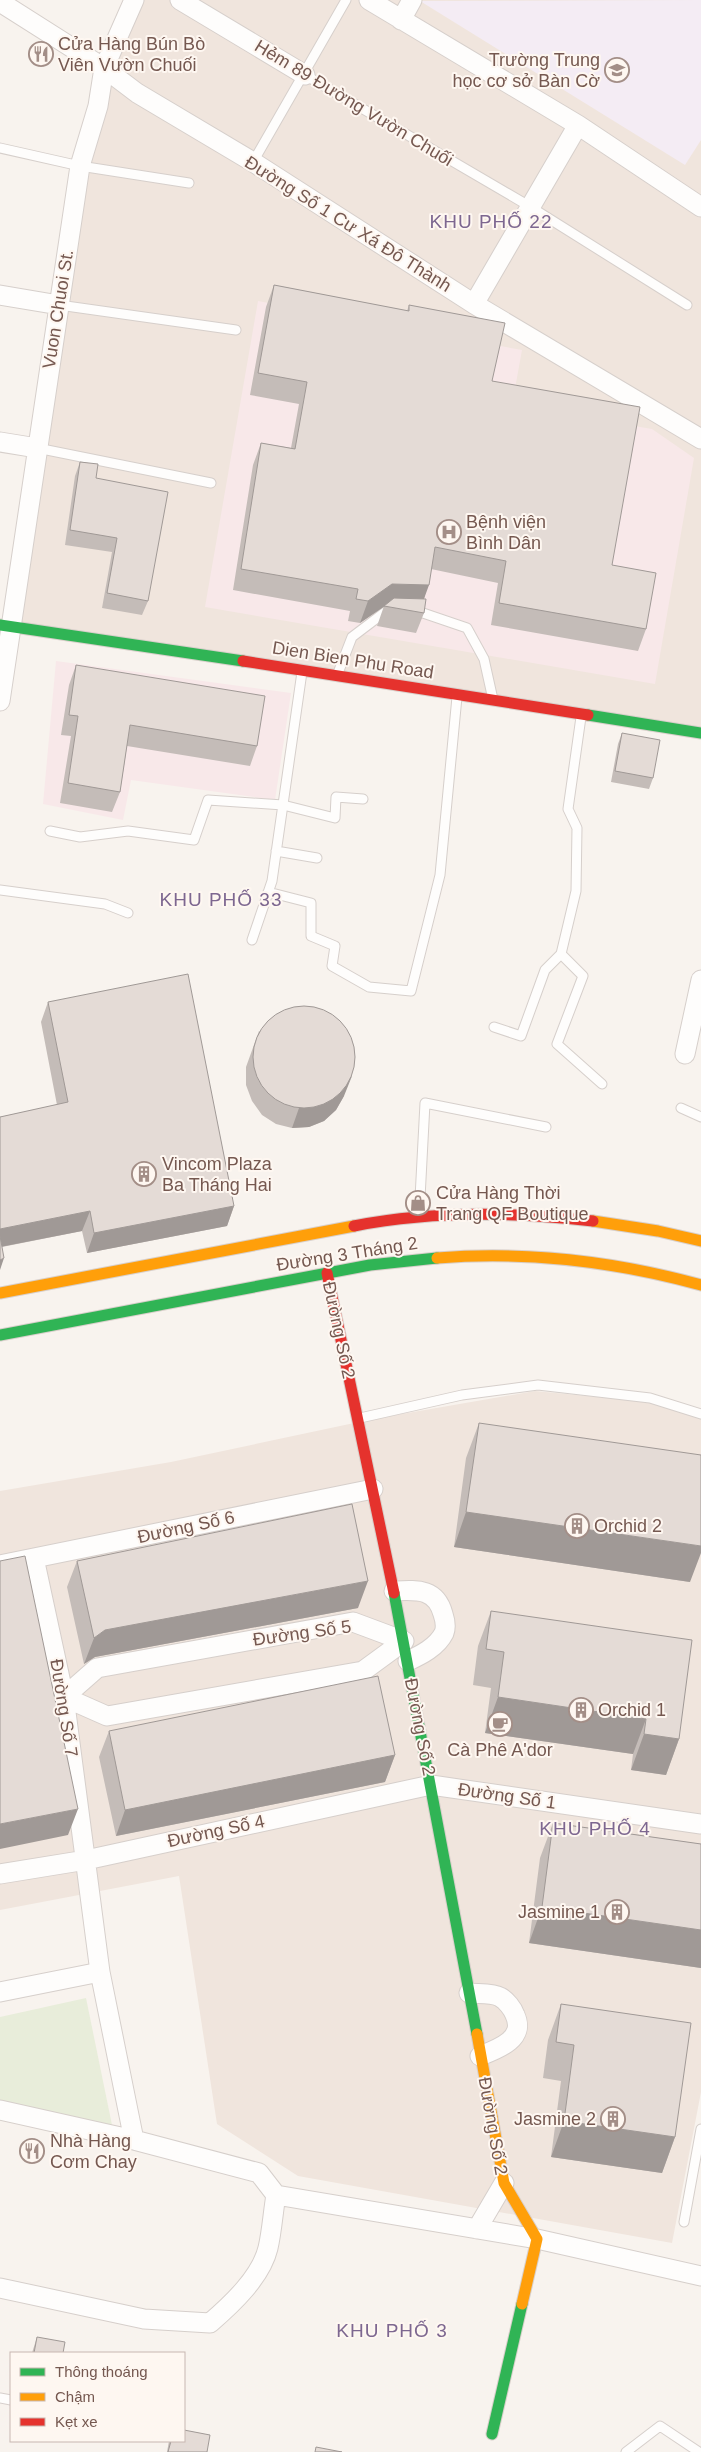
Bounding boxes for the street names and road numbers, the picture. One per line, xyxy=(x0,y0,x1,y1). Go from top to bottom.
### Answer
street label: Hẻm 89 Đường Vườn Chuối xyxy=(251,36,457,170)
street label: Ðường Số 1 Cư Xá Đô Thành xyxy=(241,152,455,296)
street label: Vuon Chuoi St. xyxy=(39,248,77,370)
street label: Dien Bien Phu Road xyxy=(271,637,435,683)
street label: Đường 3 Tháng 2 xyxy=(275,1233,419,1275)
street label: Đường Số 2 xyxy=(319,1280,359,1380)
street label: Đường Số 6 xyxy=(136,1507,236,1547)
street label: Đường Số 5 xyxy=(252,1616,352,1650)
street label: Đường Số 7 xyxy=(46,1658,82,1758)
street label: Đường Số 2 xyxy=(401,1677,439,1777)
street label: Đường Số 1 xyxy=(457,1779,557,1813)
street label: Đường Số 4 xyxy=(166,1811,266,1851)
street label: Đường Số 2 xyxy=(475,2076,511,2176)

